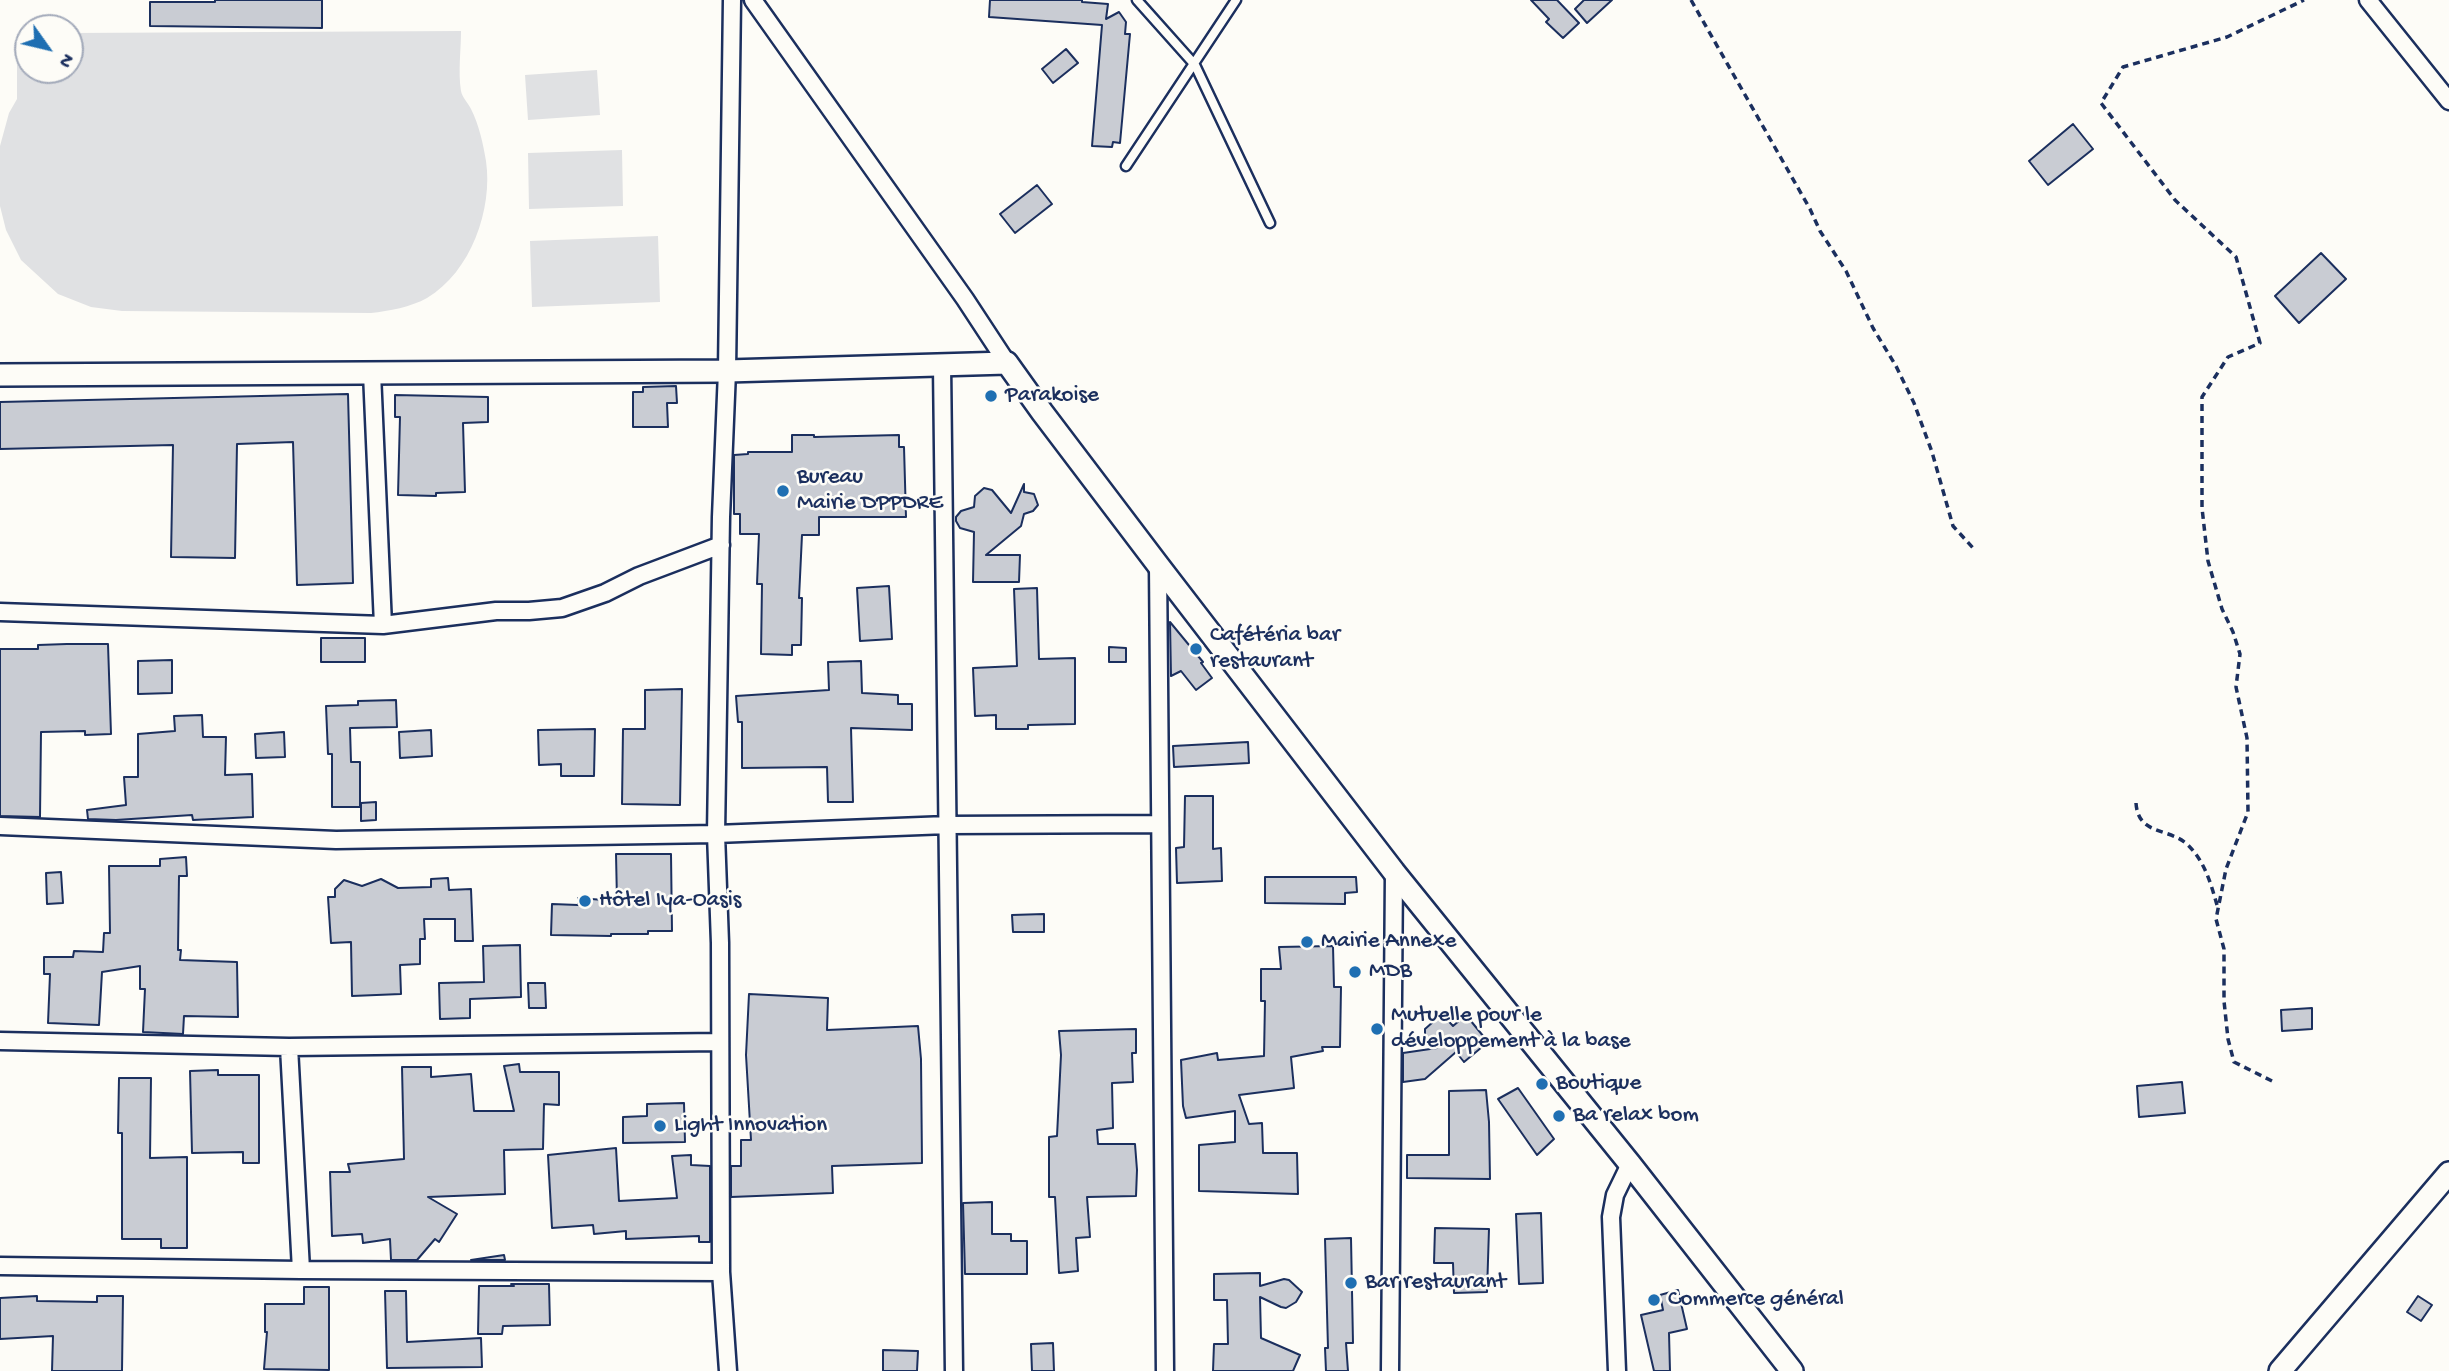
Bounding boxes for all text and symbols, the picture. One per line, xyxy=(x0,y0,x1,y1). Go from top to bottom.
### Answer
north arrow xyxy=(14,14,84,84)
text: N xyxy=(52,48,78,71)
place label: Parakoise xyxy=(1005,382,1099,410)
marker: Parakoise xyxy=(983,388,999,404)
place label: Bureau Mairie DPPDRE xyxy=(797,464,943,518)
marker: Bureau Mairie DPPDRE xyxy=(775,483,791,499)
place label: Cafétéria bar restaurant xyxy=(1210,622,1340,676)
marker: Cafétéria bar restaurant xyxy=(1188,641,1204,657)
place label: Hôtel Iya-Oasis xyxy=(599,887,741,915)
marker: Hôtel Iya-Oasis xyxy=(577,893,593,909)
place label: Mairie Annexe xyxy=(1321,928,1456,956)
marker: Mairie Annexe xyxy=(1299,934,1315,950)
place label: MDB xyxy=(1369,958,1412,986)
marker: MDB xyxy=(1347,964,1363,980)
place label: Mutuelle pour le développement à la base xyxy=(1391,1002,1631,1056)
marker: Mutuelle pour le développement à la base xyxy=(1369,1021,1385,1037)
place label: Boutique xyxy=(1556,1070,1641,1098)
marker: Boutique xyxy=(1534,1076,1550,1092)
place label: Ba relax bom xyxy=(1573,1102,1699,1130)
marker: Ba relax bom xyxy=(1551,1108,1567,1124)
place label: Light Innovation xyxy=(674,1112,827,1140)
marker: Light Innovation xyxy=(652,1118,668,1134)
place label: Bar restaurant xyxy=(1365,1269,1506,1297)
marker: Bar restaurant xyxy=(1343,1275,1359,1291)
place label: Commerce général xyxy=(1668,1286,1844,1314)
marker: Commerce général xyxy=(1646,1292,1662,1308)

